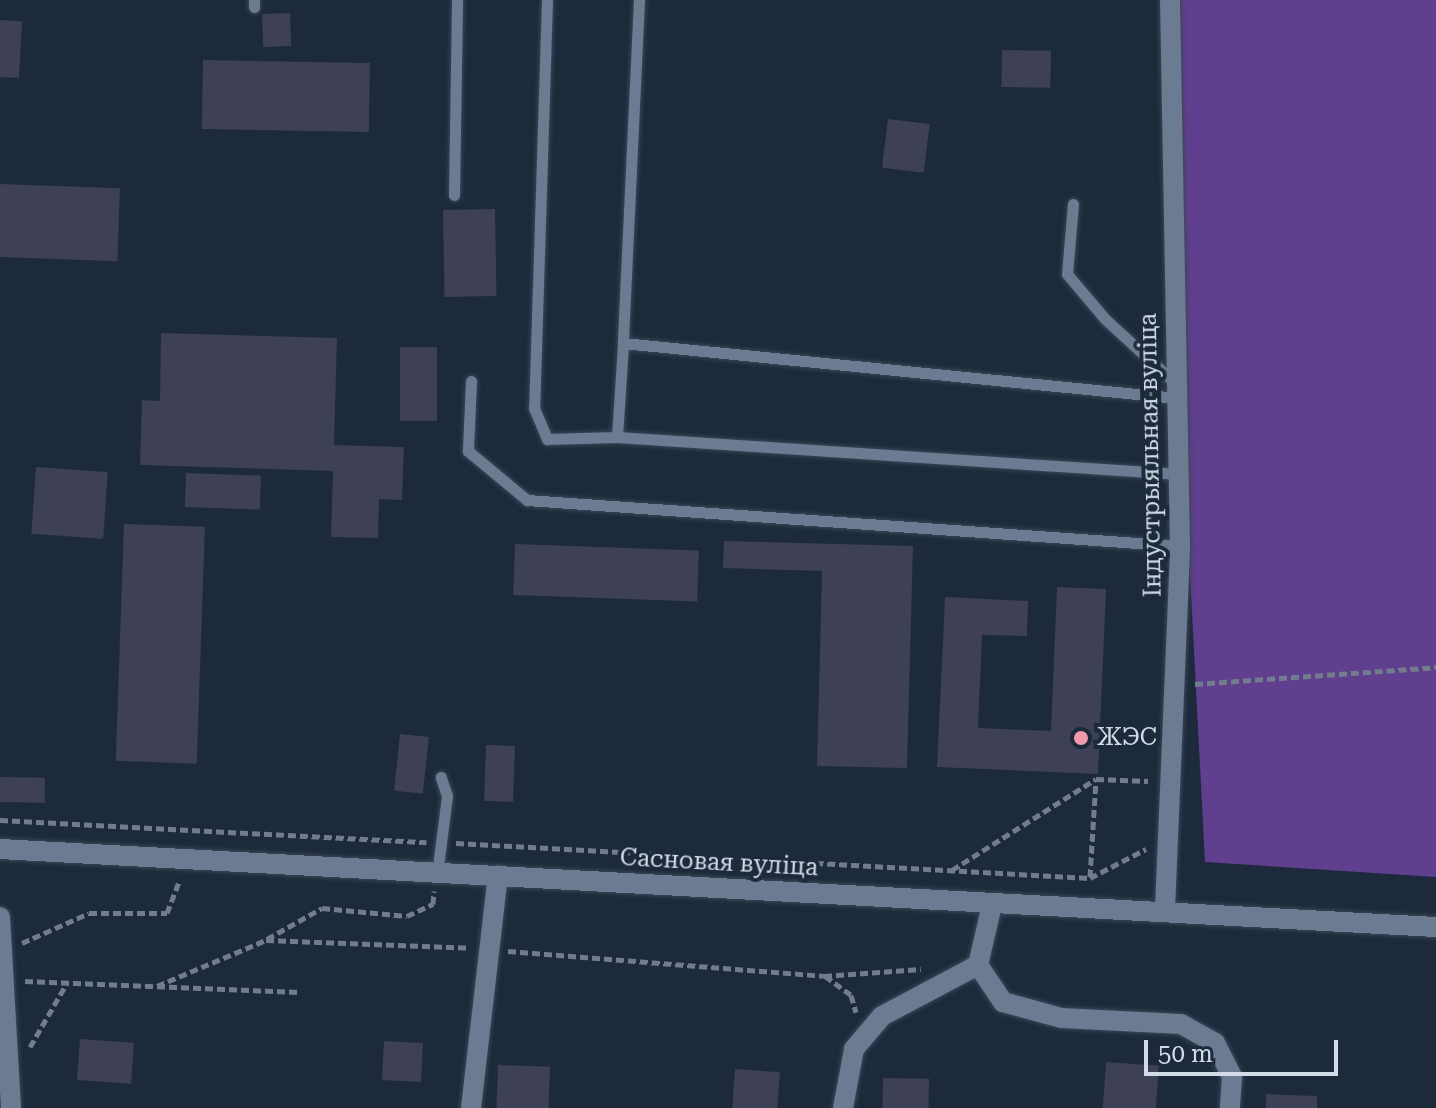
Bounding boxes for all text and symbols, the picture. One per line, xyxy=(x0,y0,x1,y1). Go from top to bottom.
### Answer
street label: Індустрыяльная вуліца xyxy=(1134,313,1168,597)
place label: ЖЭС xyxy=(1097,724,1157,752)
marker: ЖЭС xyxy=(1072,729,1090,747)
street label: Сасновая вуліца xyxy=(619,843,819,883)
scale bar xyxy=(1148,1024,1342,1074)
text: 50 m xyxy=(1158,1040,1213,1068)

